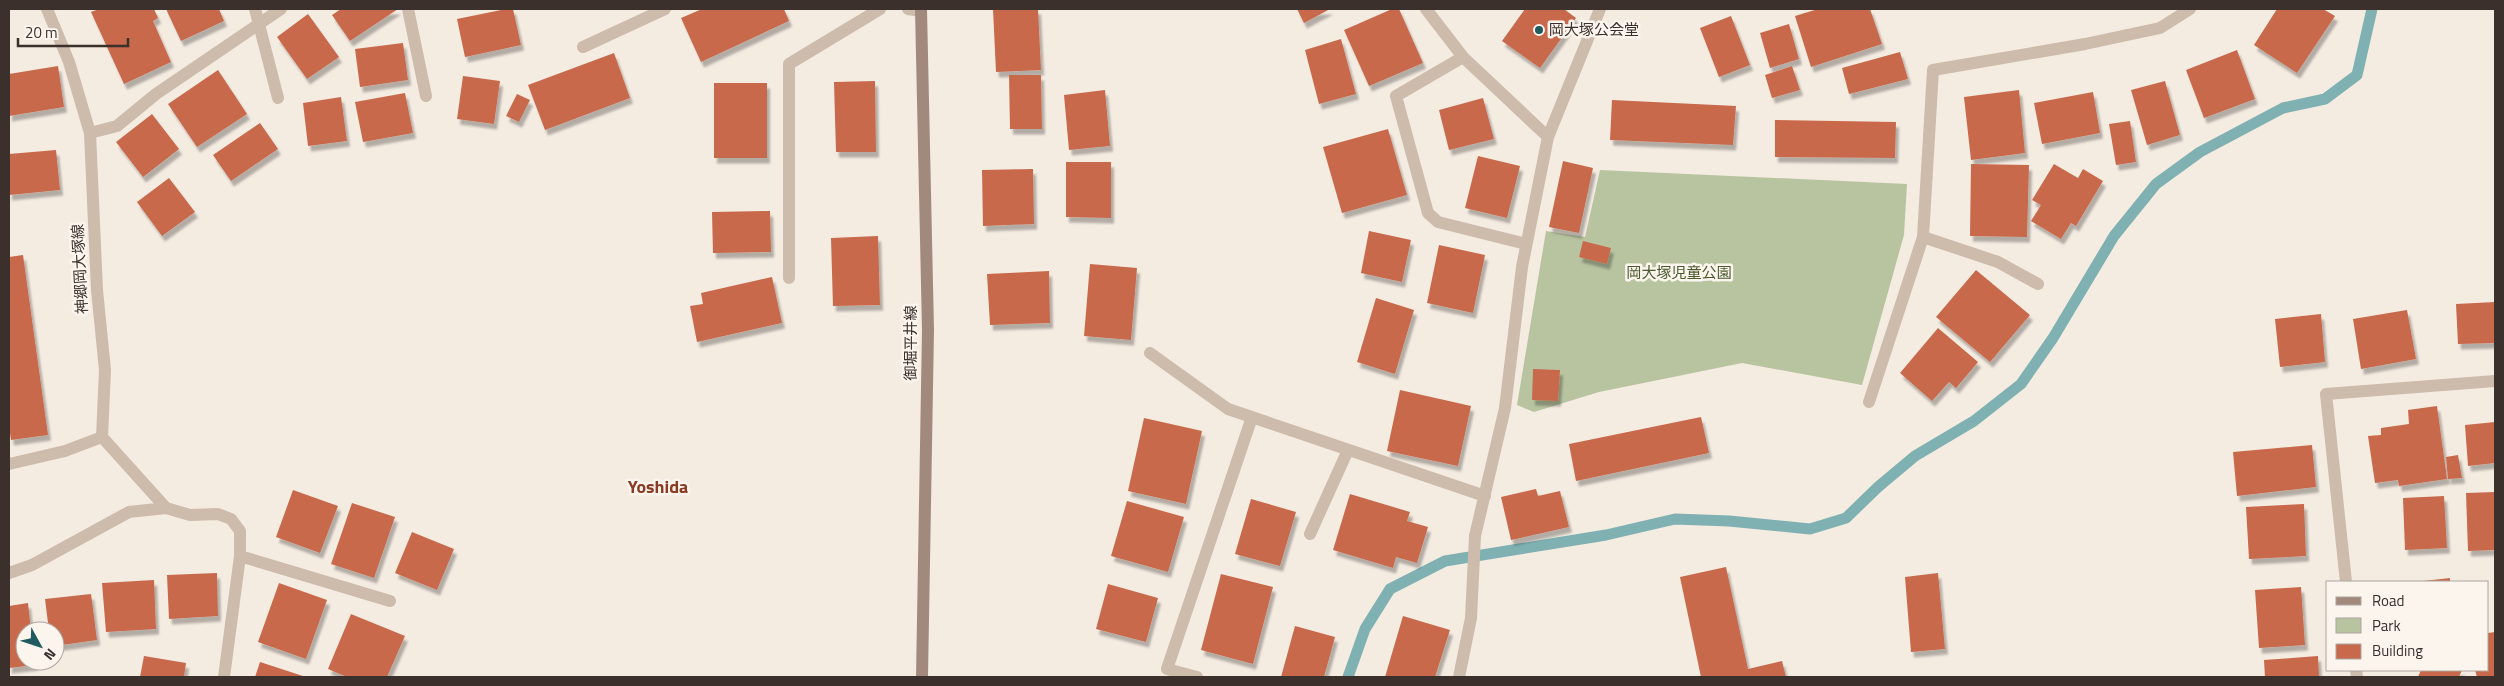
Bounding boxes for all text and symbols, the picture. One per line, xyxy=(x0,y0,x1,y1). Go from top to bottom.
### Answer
scale bar xyxy=(18,15,128,47)
place label: 岡大塚公会堂 xyxy=(1549,18,1639,41)
text: 20 m xyxy=(25,21,58,44)
marker: 岡大塚公会堂 xyxy=(1533,24,1545,36)
street label: 神郷岡大塚線 xyxy=(66,223,93,315)
park label: 岡大塚児童公園 xyxy=(1626,261,1732,284)
street label: 御堀平井線 xyxy=(899,305,922,381)
district label: Yoshida xyxy=(628,473,688,500)
legend xyxy=(2326,581,2489,671)
text: Road xyxy=(2372,589,2404,612)
text: Park xyxy=(2372,614,2401,637)
north arrow xyxy=(15,621,65,671)
text: Building xyxy=(2372,639,2423,662)
text: N xyxy=(39,644,62,665)

